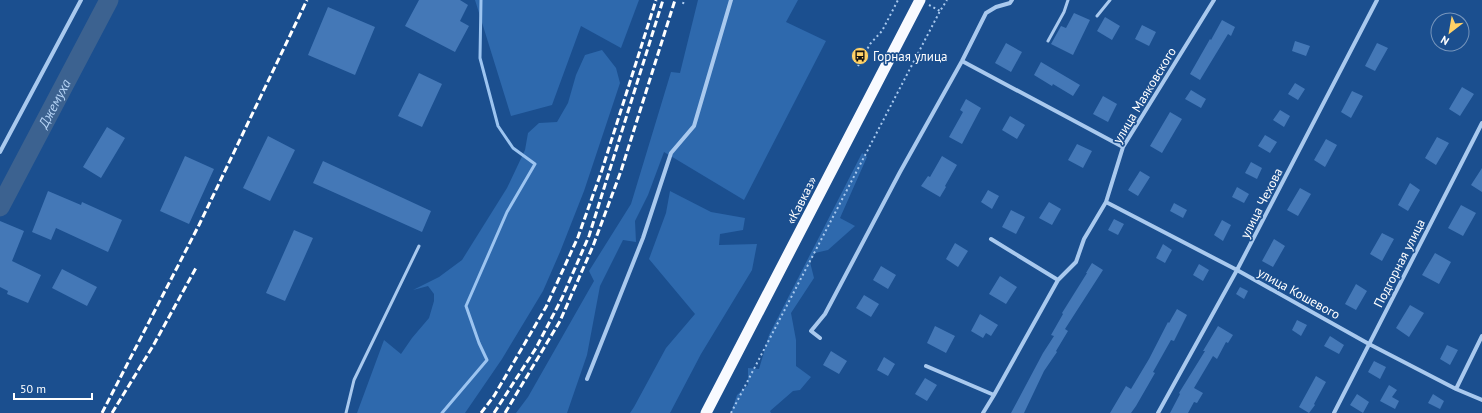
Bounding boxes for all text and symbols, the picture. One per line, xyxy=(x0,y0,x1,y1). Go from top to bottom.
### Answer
north arrow xyxy=(1430,12,1470,52)
text: N xyxy=(1438,33,1452,48)
street label: улица Маяковского xyxy=(1109,44,1180,147)
bus stop icon: Горная улица xyxy=(850,46,870,66)
place label: Горная улица xyxy=(873,48,948,65)
water label: Джемуха xyxy=(34,76,75,132)
street label: улица Чехова xyxy=(1236,165,1287,241)
street label: «Кавказ» xyxy=(782,173,821,227)
street label: Подгорная улица xyxy=(1370,216,1429,310)
street label: улица Кошевого xyxy=(1254,264,1343,323)
scale bar xyxy=(14,375,92,401)
text: 50 m xyxy=(20,381,46,396)

